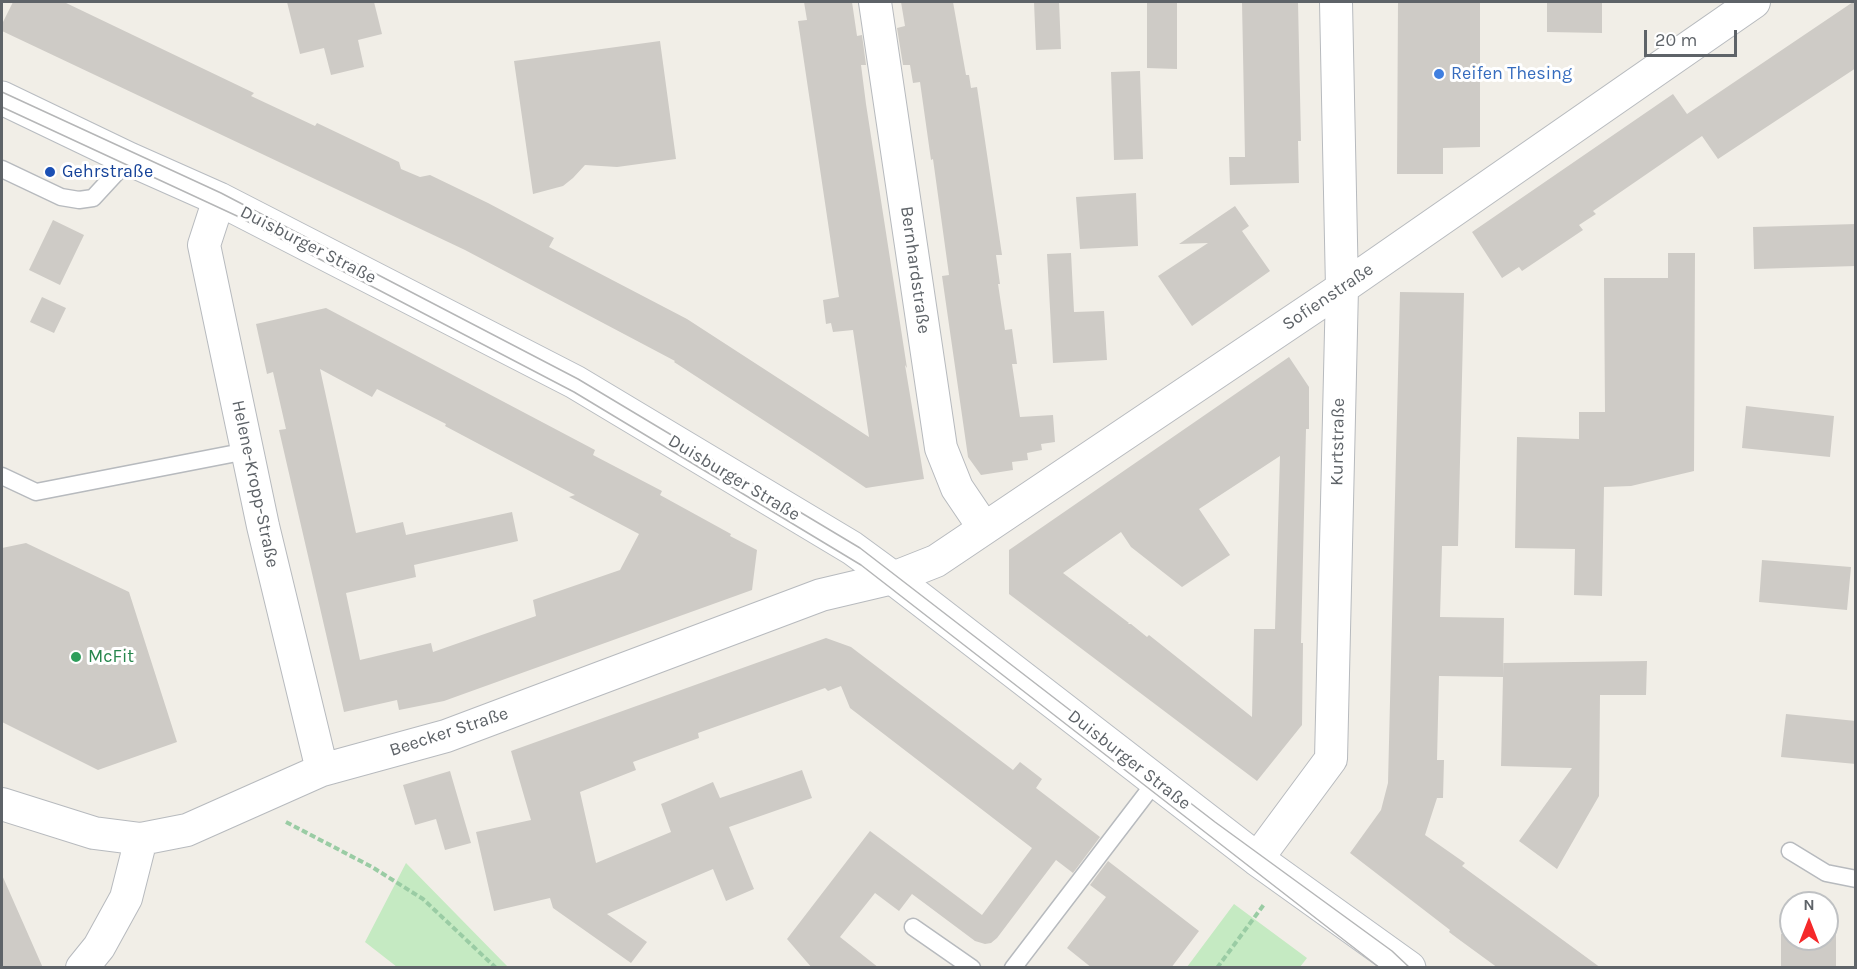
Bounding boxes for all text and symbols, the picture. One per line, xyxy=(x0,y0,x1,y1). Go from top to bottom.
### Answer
scale bar xyxy=(1647,18,1740,56)
text: 20 m xyxy=(1655,29,1697,51)
place label: Reifen Thesing xyxy=(1451,63,1572,85)
marker: Reifen Thesing xyxy=(1432,67,1446,81)
place label: Gehrstraße xyxy=(62,161,153,183)
marker: Gehrstraße xyxy=(43,165,57,179)
street label: Duisburger Straße xyxy=(236,201,380,289)
street label: Bernhardstraße xyxy=(895,205,935,335)
street label: Sofienstraße xyxy=(1278,259,1378,335)
street label: Helene-Kropp-Straße xyxy=(227,398,283,570)
street label: Kurtstraße xyxy=(1326,398,1350,486)
street label: Duisburger Straße xyxy=(664,430,804,526)
place label: McFit xyxy=(88,646,134,668)
marker: McFit xyxy=(69,650,83,664)
street label: Beecker Straße xyxy=(387,703,511,761)
street label: Duisburger Straße xyxy=(1063,705,1195,815)
north arrow xyxy=(1779,891,1839,951)
text: N xyxy=(1803,895,1815,914)

